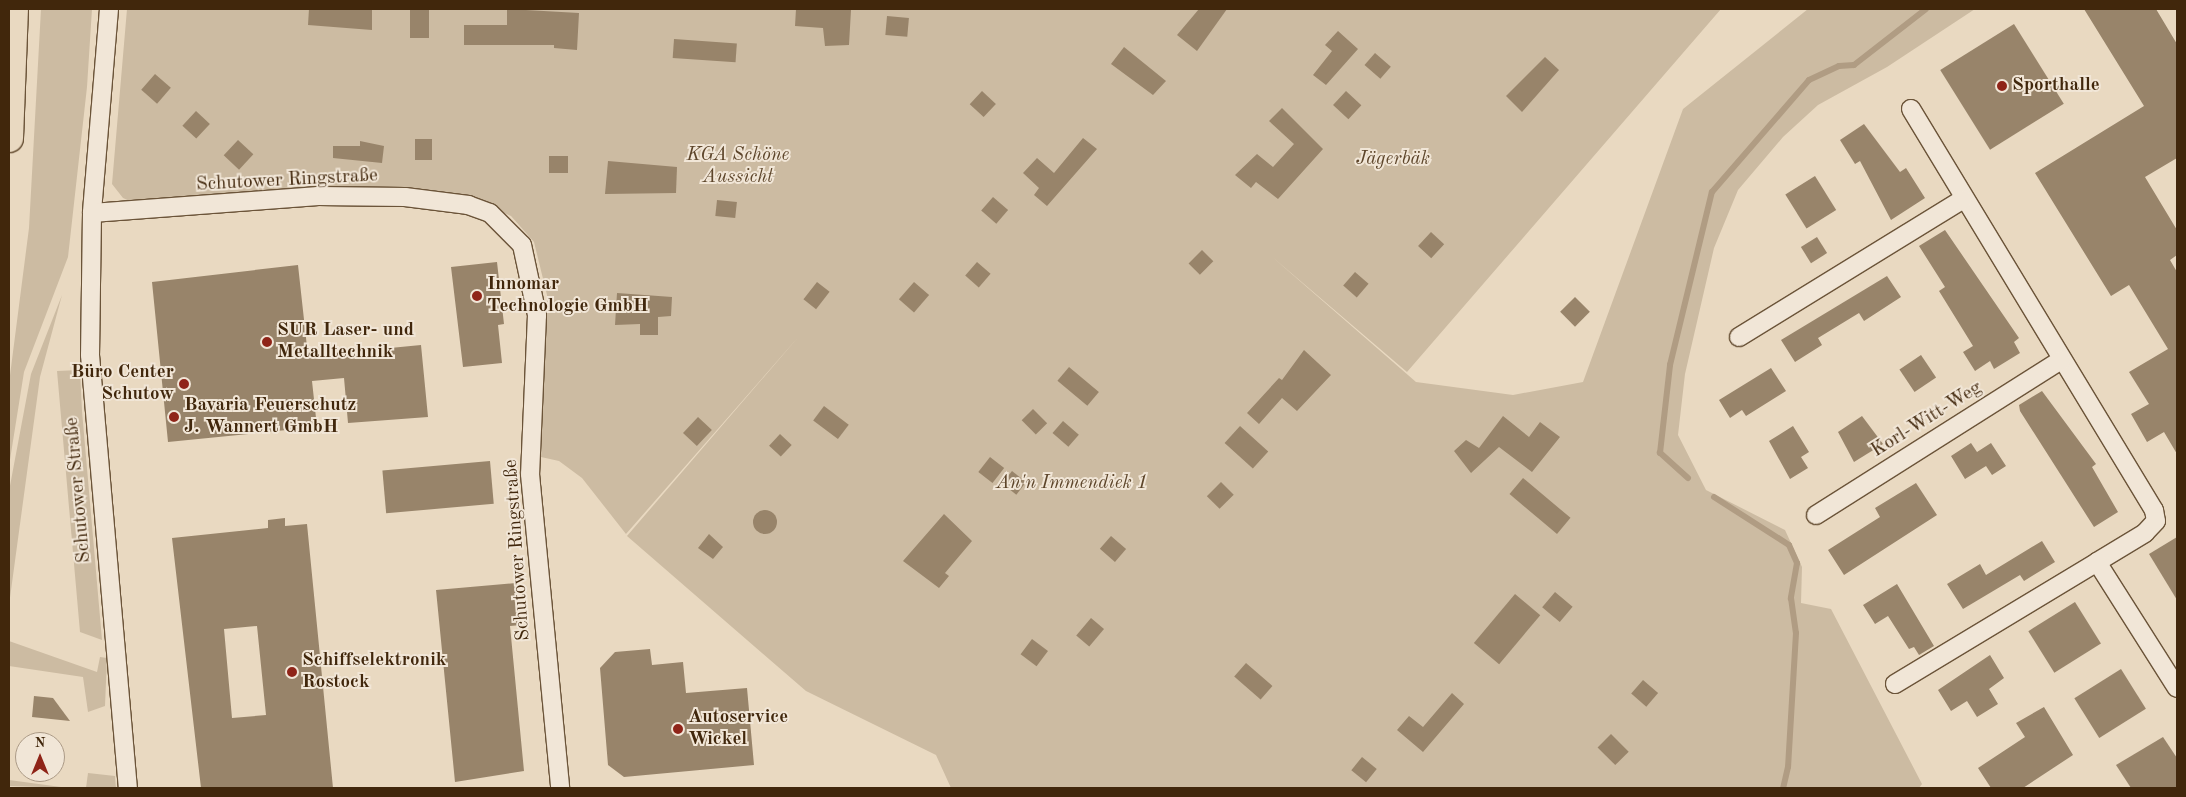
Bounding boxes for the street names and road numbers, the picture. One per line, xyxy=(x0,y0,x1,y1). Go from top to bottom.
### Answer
street label: Schutower Ringstraße xyxy=(195,165,379,197)
street label: Korl-Witt-Weg xyxy=(1867,377,1987,463)
street label: Schutower Straße xyxy=(61,416,97,564)
street label: Schutower Ringstraße xyxy=(500,458,536,642)

